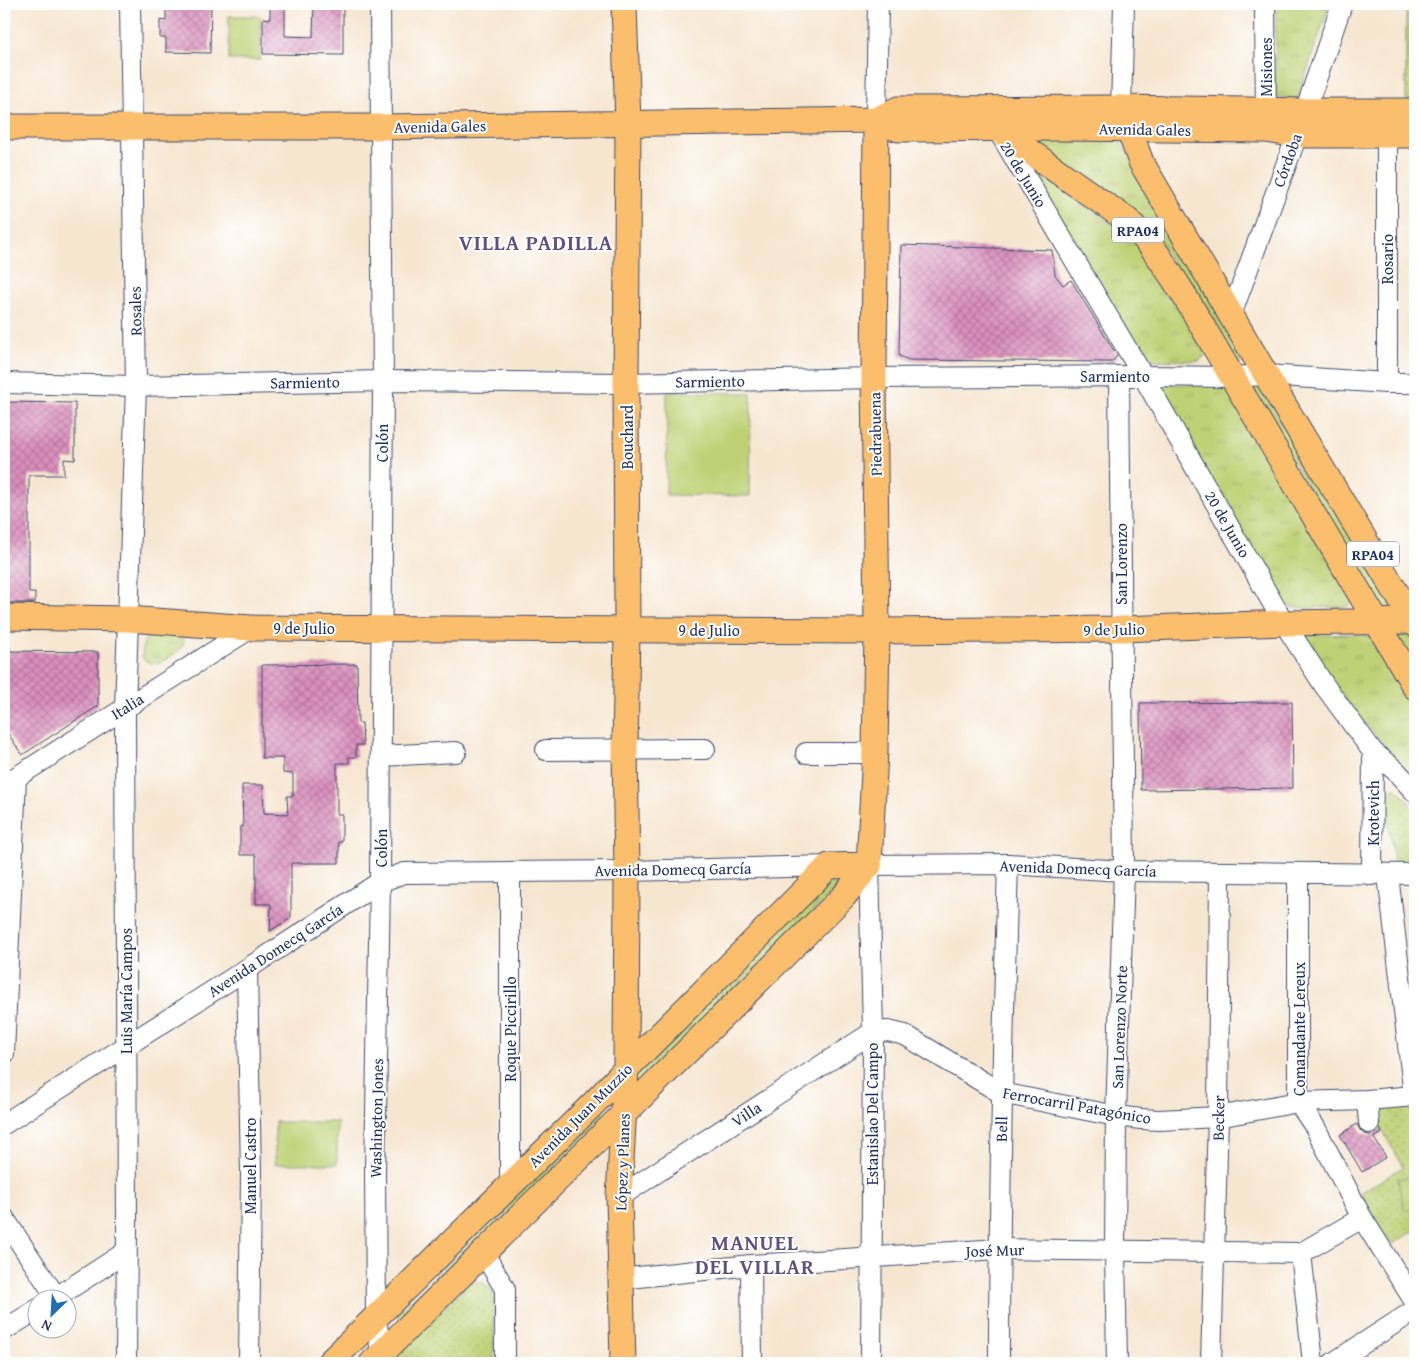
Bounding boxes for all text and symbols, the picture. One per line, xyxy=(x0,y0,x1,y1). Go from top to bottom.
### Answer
street label: Misiones xyxy=(1254,37,1278,97)
street label: Avenida Gales xyxy=(394,113,486,139)
street label: Avenida Gales xyxy=(1099,116,1191,142)
street label: Córdoba xyxy=(1266,129,1308,190)
street label: 20 de Junio xyxy=(995,136,1053,212)
road number: RPA04 xyxy=(1112,218,1164,242)
district label: VILLA PADILLA xyxy=(459,227,613,258)
street label: Rosario xyxy=(1375,234,1399,284)
street label: Rosales xyxy=(123,286,147,336)
street label: Sarmiento xyxy=(1080,364,1150,388)
street label: Sarmiento xyxy=(675,368,745,394)
street label: Sarmiento xyxy=(270,369,340,395)
street label: Piedrabuena xyxy=(862,391,888,476)
street label: Bouchard xyxy=(615,404,639,469)
street label: Colón xyxy=(370,424,394,462)
street label: 20 de Junio xyxy=(1199,486,1257,562)
street label: San Lorenzo xyxy=(1109,523,1133,605)
road number: RPA04 xyxy=(1347,542,1399,566)
street label: 9 de Julio xyxy=(273,616,335,640)
street label: 9 de Julio xyxy=(1083,616,1145,642)
street label: 9 de Julio xyxy=(678,618,740,642)
street label: Italia xyxy=(106,686,148,725)
street label: Krotevich xyxy=(1361,780,1385,846)
street label: Colón xyxy=(369,829,393,867)
street label: Avenida Domecq García xyxy=(999,853,1157,883)
street label: Avenida Domecq García xyxy=(594,856,752,882)
street label: Avenida Domecq García xyxy=(203,897,348,1003)
street label: Luis María Campos xyxy=(114,928,138,1054)
street label: Comandante Lereux xyxy=(1287,961,1311,1096)
street label: San Lorenzo Norte xyxy=(1105,965,1133,1089)
street label: Roque Piccirillo xyxy=(498,976,522,1082)
street label: Estanislao Del Campo xyxy=(860,1043,884,1185)
street label: Avenida Juan Muzzio xyxy=(522,1057,638,1173)
street label: Washington Jones xyxy=(363,1058,389,1178)
street label: Ferrocarril Patagónico xyxy=(1001,1080,1153,1130)
street label: Villa xyxy=(726,1095,766,1133)
street label: Becker xyxy=(1206,1095,1230,1141)
street label: López y Planes xyxy=(608,1113,636,1211)
street label: Bell xyxy=(989,1116,1013,1142)
street label: Manuel Castro xyxy=(238,1118,262,1214)
district label: MANUEL DEL VILLAR xyxy=(695,1227,815,1282)
street label: José Mur xyxy=(963,1237,1025,1263)
north arrow xyxy=(28,1290,78,1340)
text: N xyxy=(37,1314,55,1337)

